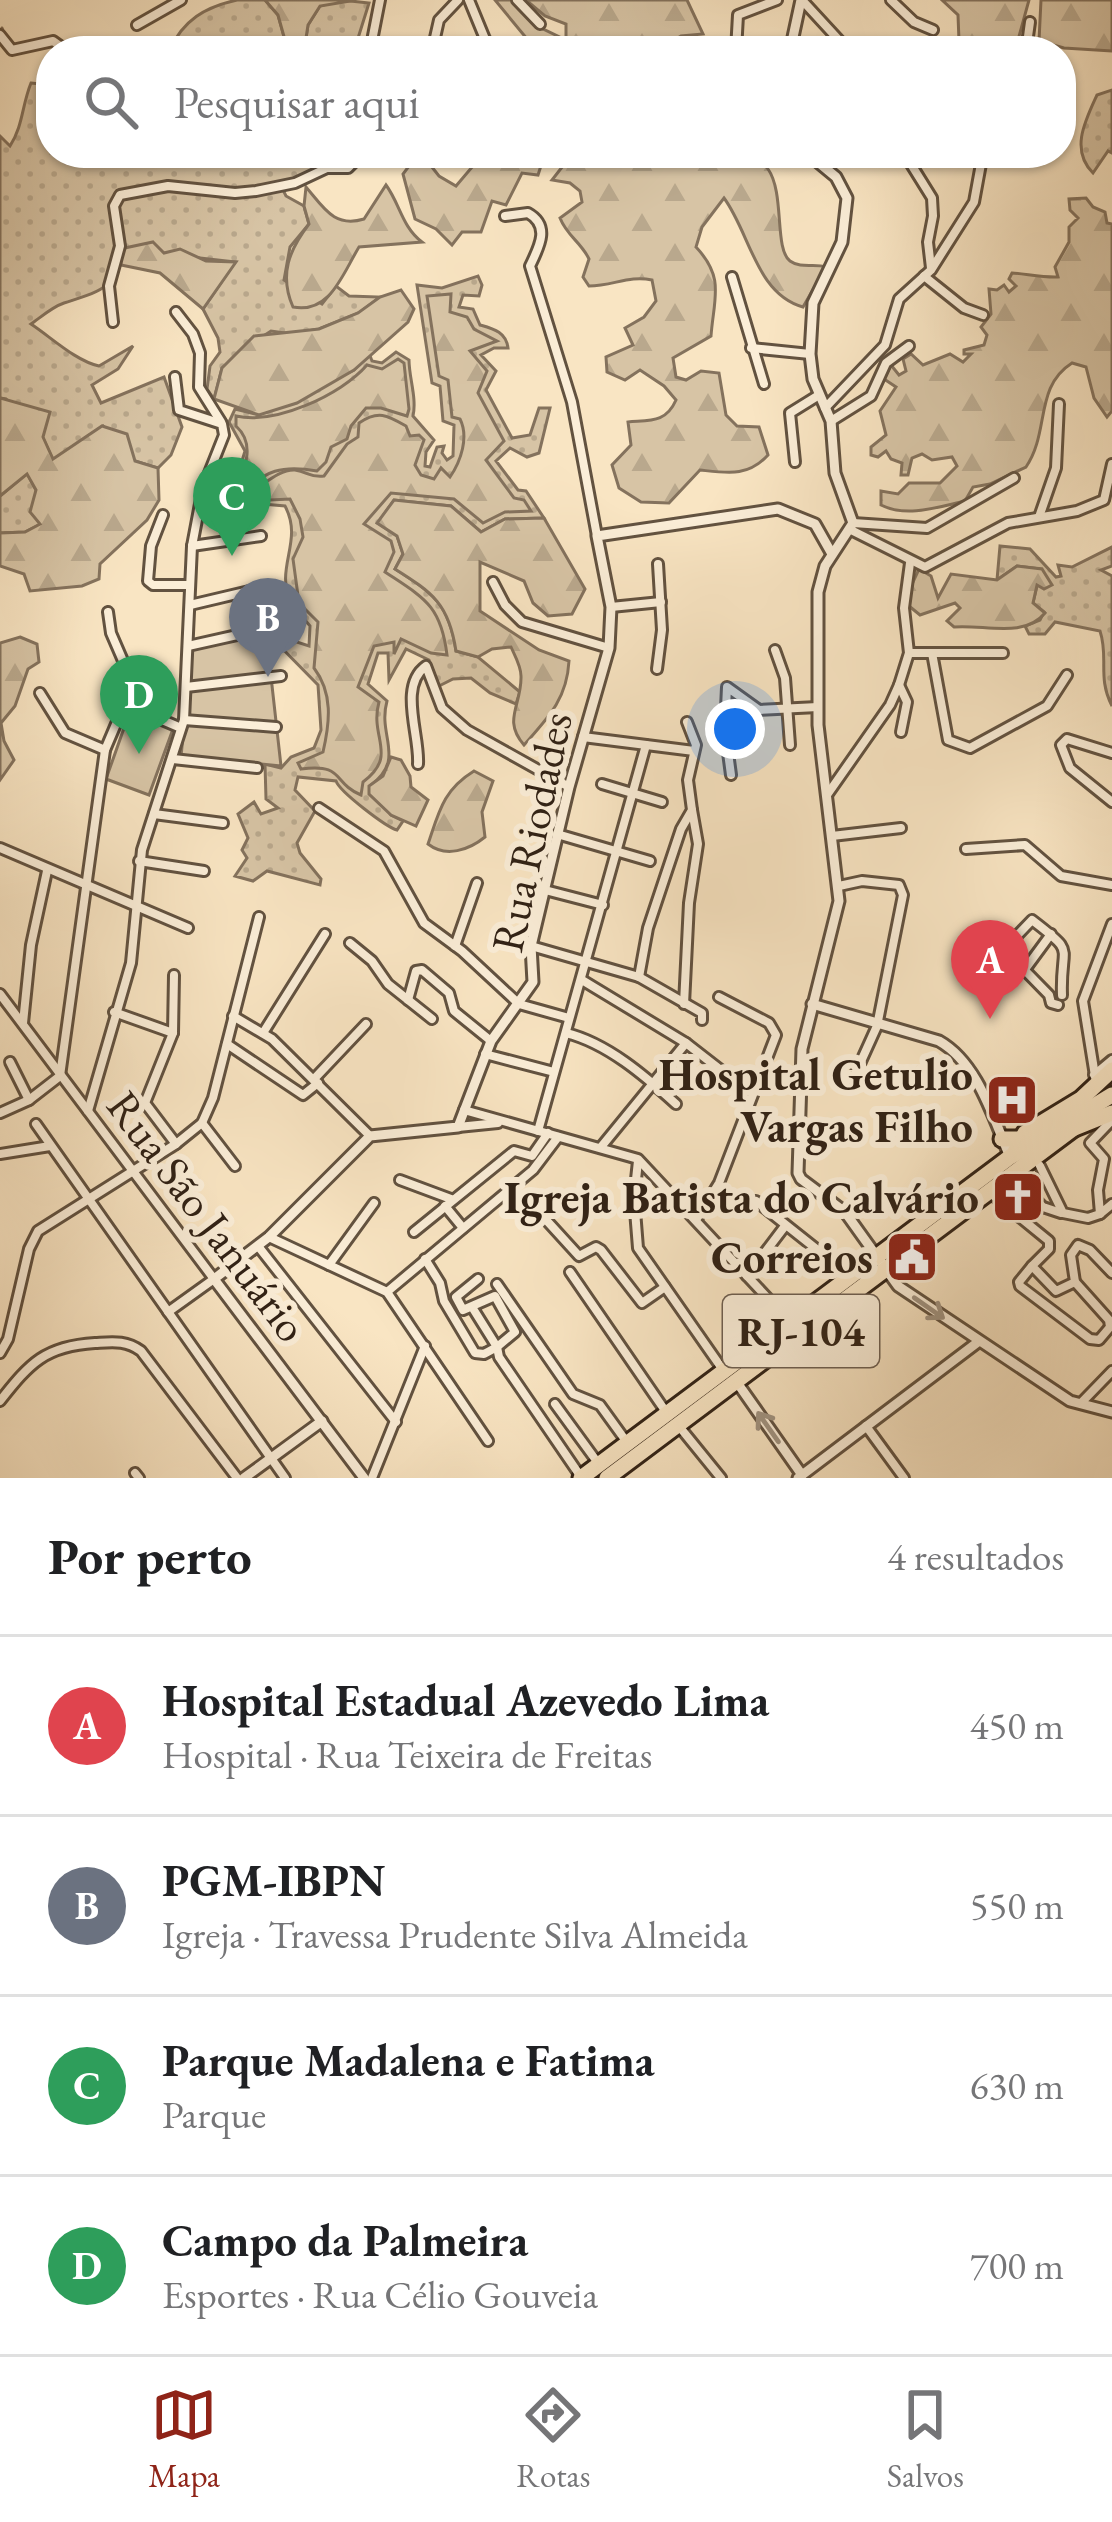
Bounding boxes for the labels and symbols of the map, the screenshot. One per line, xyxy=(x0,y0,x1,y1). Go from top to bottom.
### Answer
pin: C xyxy=(193,457,271,556)
pin: B xyxy=(229,578,307,677)
pin: D xyxy=(100,655,178,754)
your location xyxy=(705,699,765,759)
street label: Rua Riodades xyxy=(477,707,585,957)
pin: A xyxy=(951,920,1029,1019)
place label: Hospital Getulio Vargas Filho xyxy=(658,1045,973,1156)
hospital icon: Hospital Getulio Vargas Filho xyxy=(984,1072,1040,1128)
street label: Rua São Januário xyxy=(95,1079,321,1353)
place label: Igreja Batista do Calvário xyxy=(504,1168,979,1227)
church icon: Igreja Batista do Calvário xyxy=(990,1169,1046,1225)
place label: Correios xyxy=(711,1228,873,1286)
public building icon: Correios xyxy=(884,1229,940,1285)
road number: RJ-104 xyxy=(723,1295,879,1367)
one-way arrow xyxy=(912,1295,945,1320)
one-way arrow xyxy=(756,1411,782,1444)

